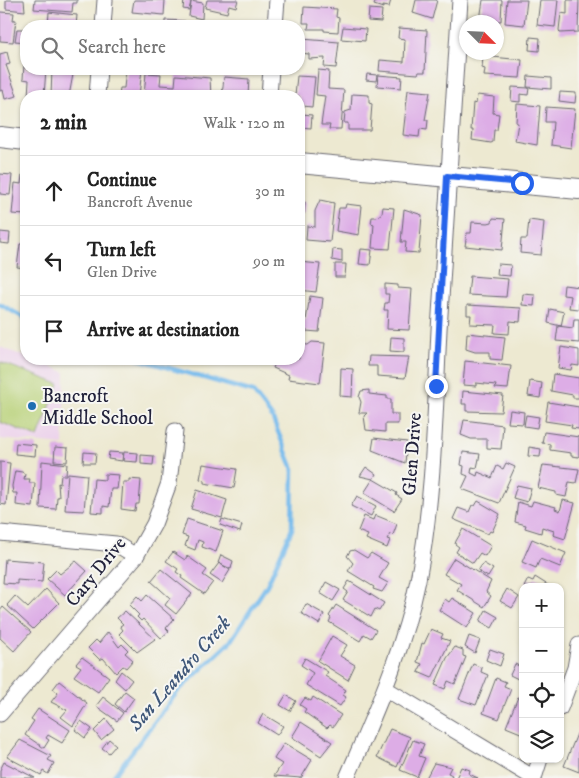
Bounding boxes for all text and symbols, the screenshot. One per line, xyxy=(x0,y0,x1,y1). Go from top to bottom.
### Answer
north arrow xyxy=(459,15,504,60)
search box xyxy=(20,20,305,75)
icon: search xyxy=(38,34,66,62)
text: Search here xyxy=(78,36,166,59)
text: 2 min xyxy=(40,110,87,136)
text: Walk · 120 m xyxy=(203,113,285,133)
text: Continue xyxy=(87,169,157,192)
route start xyxy=(511,172,534,195)
icon: ahead xyxy=(40,177,68,205)
text: 30 m xyxy=(255,181,285,201)
text: Bancroft Avenue xyxy=(87,192,193,212)
text: Turn left xyxy=(87,239,156,262)
icon: left xyxy=(40,247,68,275)
text: 90 m xyxy=(253,251,285,271)
text: Glen Drive xyxy=(87,262,157,282)
icon: arrive xyxy=(40,317,68,345)
text: Arrive at destination xyxy=(87,319,239,342)
route end xyxy=(425,375,448,398)
place label: Bancroft Middle School xyxy=(42,385,153,430)
marker: Bancroft Middle School xyxy=(26,400,38,412)
street label: Glen Drive xyxy=(398,412,427,496)
street label: Cary Drive xyxy=(61,532,131,611)
map controls xyxy=(519,583,564,763)
button: + xyxy=(519,583,564,628)
water label: San Leandro Creek xyxy=(123,611,237,737)
button: − xyxy=(519,628,564,673)
button: locate xyxy=(519,673,564,718)
button: layers xyxy=(519,718,564,763)

